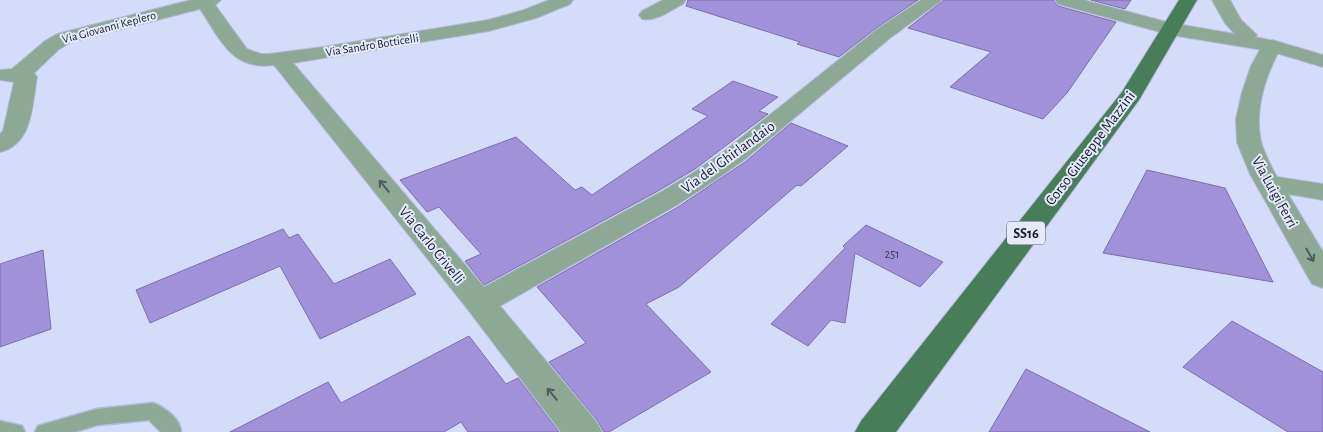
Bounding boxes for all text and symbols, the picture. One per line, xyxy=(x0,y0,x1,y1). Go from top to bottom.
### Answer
street label: Via Giovanni Keplero xyxy=(61,9,157,45)
street label: Via Sandro Botticelli xyxy=(325,32,419,58)
street label: Corso Giuseppe Mazzini xyxy=(1043,89,1138,208)
street label: Via del Ghirlandaio xyxy=(679,119,778,196)
street label: Via Luigi Ferri xyxy=(1249,154,1300,230)
one-way arrow xyxy=(378,180,389,193)
street label: Via Carlo Crivelli xyxy=(396,204,467,287)
road number: SS16 xyxy=(1007,222,1045,244)
house number: 251 xyxy=(885,248,899,260)
one-way arrow xyxy=(1306,248,1316,262)
one-way arrow xyxy=(547,388,558,401)

